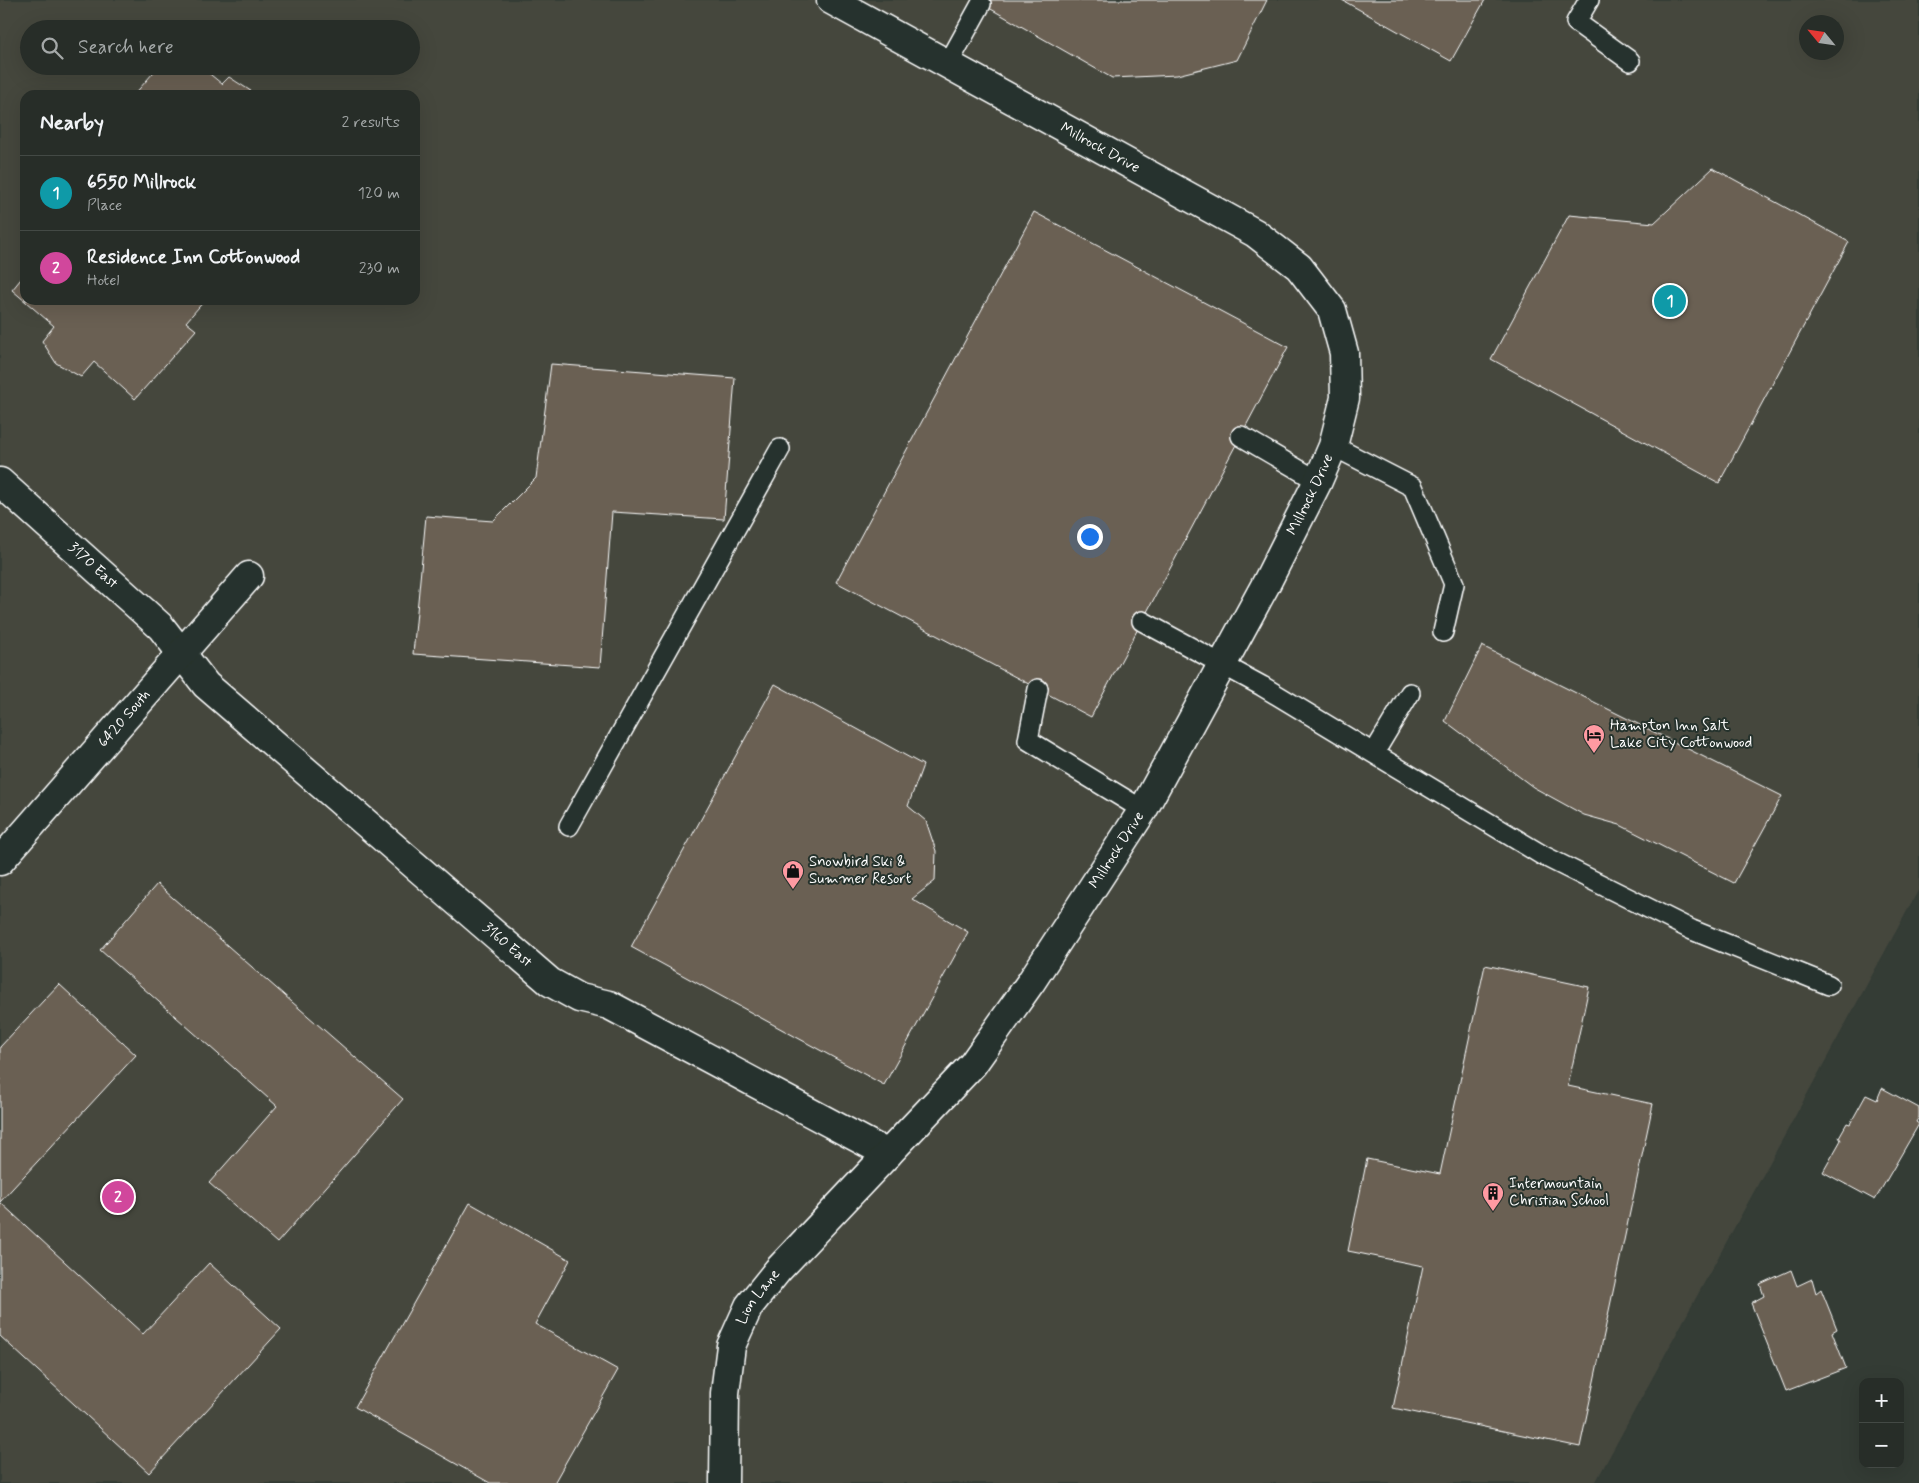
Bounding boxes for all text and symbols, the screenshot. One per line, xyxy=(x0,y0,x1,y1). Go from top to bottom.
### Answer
north arrow xyxy=(1799,15,1844,60)
search box xyxy=(20,20,420,75)
icon: search xyxy=(38,34,66,62)
text: Search here xyxy=(78,35,174,60)
text: Nearby xyxy=(40,109,104,137)
text: 2 results xyxy=(342,112,400,133)
street label: Millrock Drive xyxy=(1057,118,1144,178)
text: 6550 Millrock xyxy=(87,170,196,195)
text: 1 xyxy=(52,183,60,204)
text: 120 m xyxy=(358,183,400,204)
text: Place xyxy=(87,195,122,216)
text: Residence Inn Cottonwood xyxy=(87,245,300,270)
text: 2 xyxy=(52,258,60,279)
text: 230 m xyxy=(359,258,400,279)
text: Hotel xyxy=(87,270,120,291)
pin: 1 xyxy=(1654,282,1686,320)
street label: Millrock Drive xyxy=(1282,451,1339,539)
your location xyxy=(1077,524,1103,550)
street label: 3170 East xyxy=(64,538,123,594)
street label: 6420 South xyxy=(94,685,155,752)
place label: Hampton Inn Salt Lake City Cottonwood xyxy=(1610,716,1752,753)
hotel icon: Hampton Inn Salt Lake City Cottonwood xyxy=(1582,723,1606,754)
street label: Millrock Drive xyxy=(1084,807,1149,892)
place label: Snowbird Ski & Summer Resort xyxy=(809,852,912,889)
shop icon: Snowbird Ski & Summer Resort xyxy=(781,859,805,890)
street label: 3160 East xyxy=(478,918,537,972)
place label: Intermountain Christian School xyxy=(1509,1174,1609,1211)
pin: 2 xyxy=(102,1178,134,1216)
building icon: Intermountain Christian School xyxy=(1481,1181,1505,1212)
street label: Lion Lane xyxy=(732,1265,785,1328)
map controls xyxy=(1859,1378,1904,1468)
button: + xyxy=(1859,1378,1904,1423)
button: − xyxy=(1859,1423,1904,1468)

